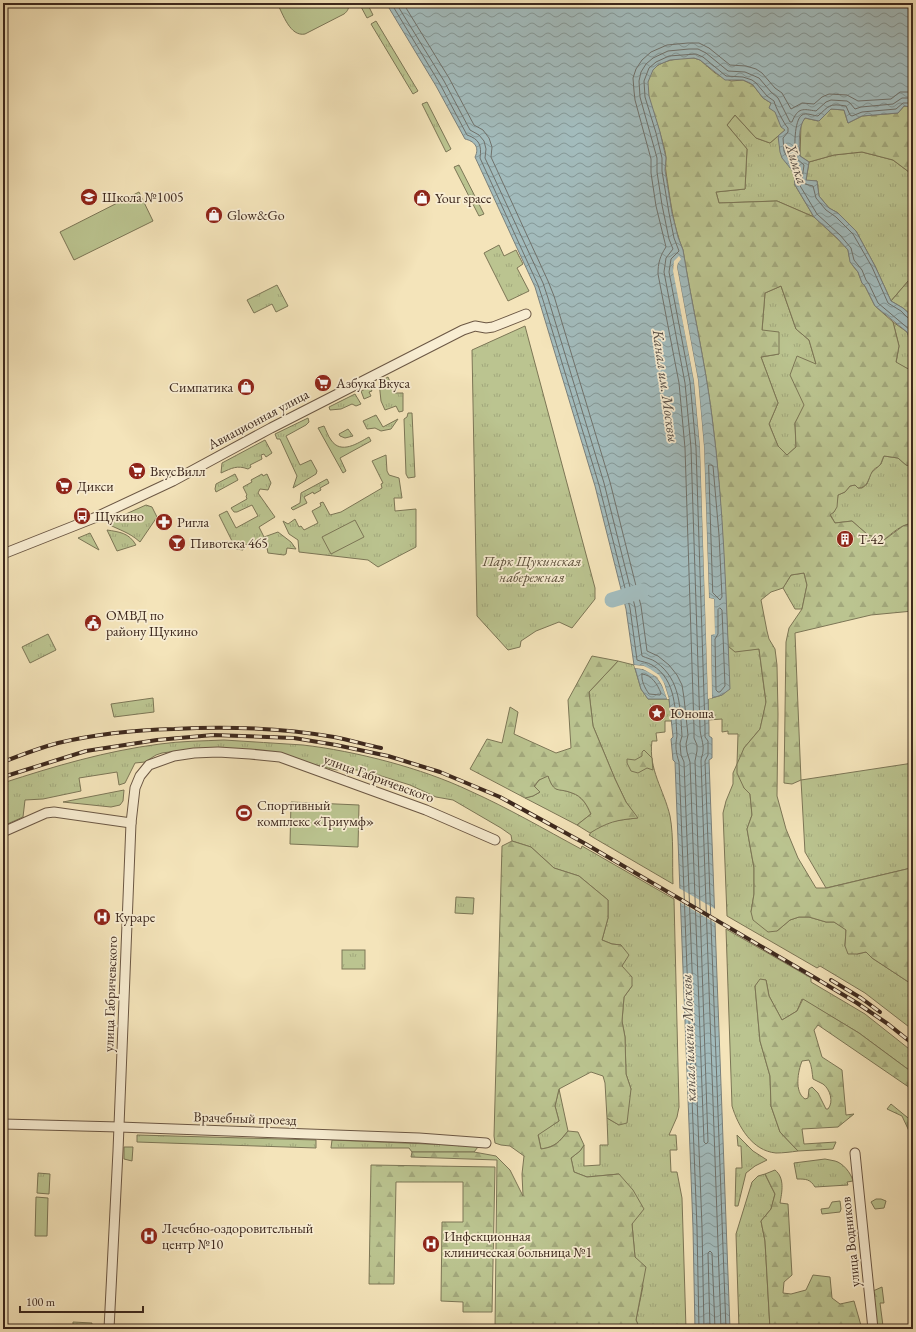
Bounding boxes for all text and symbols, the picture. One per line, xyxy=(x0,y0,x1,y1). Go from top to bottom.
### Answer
water label: Химка xyxy=(781,141,812,186)
school or university icon: Школа №1005 xyxy=(79,187,99,207)
place label: Школа №1005 xyxy=(102,188,184,206)
shop icon: Your space xyxy=(412,188,432,208)
place label: Your space xyxy=(435,189,492,207)
shop icon: Glow&Go xyxy=(204,205,224,225)
place label: Glow&Go xyxy=(227,206,285,224)
water label: Канал им. Москвы xyxy=(649,327,683,444)
supermarket icon: Азбука Вкуса xyxy=(313,373,333,393)
place label: Азбука Вкуса xyxy=(335,374,410,392)
shop icon: Симпатика xyxy=(236,377,256,397)
place label: Симпатика xyxy=(169,378,233,396)
street label: Авиационная улица xyxy=(203,385,312,454)
supermarket icon: ВкусВилл xyxy=(127,461,147,481)
place label: ВкусВилл xyxy=(150,462,206,480)
supermarket icon: Дикси xyxy=(54,476,74,496)
place label: Дикси xyxy=(77,477,114,495)
bus stop icon: Щукино xyxy=(72,506,92,526)
place label: Щукино xyxy=(95,507,144,525)
pharmacy icon: Ригла xyxy=(154,512,174,532)
place label: Ригла xyxy=(177,513,210,531)
building icon: Т-42 xyxy=(835,529,855,549)
place label: Т-42 xyxy=(858,530,884,548)
bar icon: Пивотека 465 xyxy=(167,533,187,553)
place label: Пивотека 465 xyxy=(190,534,268,552)
park label: Парк Щукинская набережная xyxy=(481,552,582,586)
place label: ОМВД по району Щукино xyxy=(106,606,198,640)
public building icon: ОМВД по району Щукино xyxy=(83,613,103,633)
place icon: Юноша xyxy=(647,703,667,723)
place label: Юноша xyxy=(670,704,714,722)
street label: улица Габричевского xyxy=(321,750,437,806)
place label: Спортивный комплекс «Триумф» xyxy=(257,796,374,830)
sports icon: Спортивный комплекс «Триумф» xyxy=(234,803,254,823)
hospital icon: Кураре xyxy=(92,907,112,927)
place label: Кураре xyxy=(115,908,156,926)
street label: улица Габричевского xyxy=(99,936,121,1052)
water label: канал имени Москвы xyxy=(676,974,700,1102)
street label: Врачебный проезд xyxy=(193,1107,297,1129)
street label: улица Водников xyxy=(836,1196,864,1288)
place label: Лечебно-оздоровительный центр №10 xyxy=(162,1219,314,1253)
hospital icon: Лечебно-оздоровительный центр №10 xyxy=(139,1226,159,1246)
place label: Инфекционная клиническая больница №1 xyxy=(444,1227,592,1261)
hospital icon: Инфекционная клиническая больница №1 xyxy=(421,1234,441,1254)
scale bar xyxy=(20,1288,143,1314)
text: 100 m xyxy=(26,1294,56,1310)

